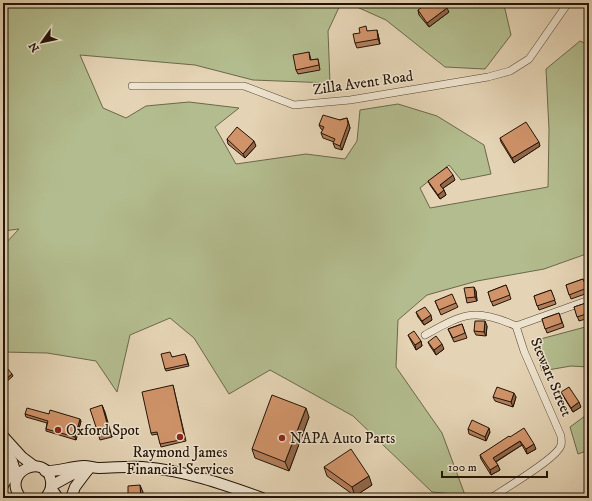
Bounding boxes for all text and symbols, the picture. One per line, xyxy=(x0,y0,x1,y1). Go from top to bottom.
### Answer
north arrow xyxy=(22,22,62,62)
text: N xyxy=(26,39,43,55)
street label: Zilla Avent Road xyxy=(312,66,415,99)
street label: Stewart Street xyxy=(526,335,576,420)
place label: Oxford Spot xyxy=(66,421,140,440)
marker: Oxford Spot xyxy=(53,425,63,435)
place label: NAPA Auto Parts xyxy=(290,429,395,448)
marker: Raymond James Financial Services xyxy=(175,432,185,442)
marker: NAPA Auto Parts xyxy=(277,433,287,443)
place label: Raymond James Financial Services xyxy=(126,443,234,479)
scale bar xyxy=(442,453,547,479)
text: 100 m xyxy=(448,460,477,475)

